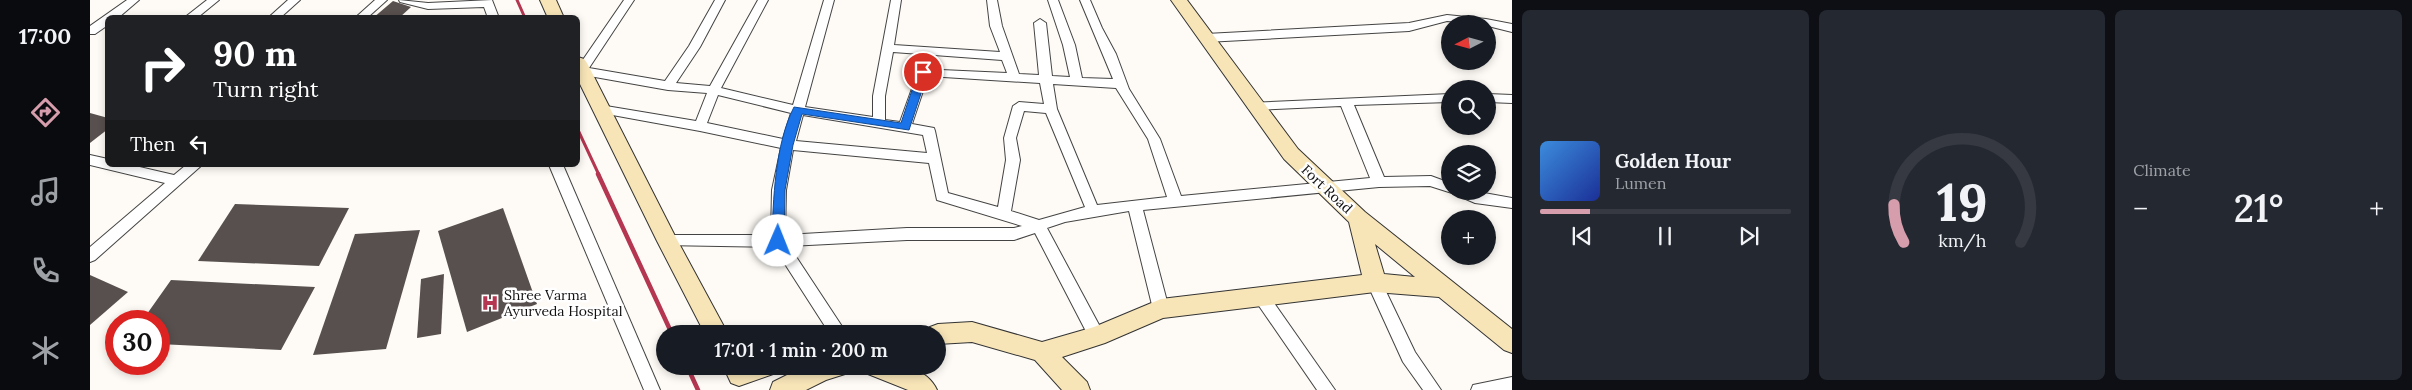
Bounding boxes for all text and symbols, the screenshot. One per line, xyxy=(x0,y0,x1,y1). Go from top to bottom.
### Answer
north arrow xyxy=(1441,15,1496,70)
map controls xyxy=(1441,15,1496,265)
text: 17:00 xyxy=(19,22,71,50)
text: 90 m xyxy=(213,31,297,76)
icon: right xyxy=(130,35,195,100)
pin xyxy=(902,51,944,93)
icon: arrive xyxy=(909,58,937,86)
text: Turn right xyxy=(213,75,318,103)
button: search xyxy=(1441,80,1496,135)
icon: directions xyxy=(28,95,63,130)
icon: left xyxy=(185,130,213,158)
text: Then xyxy=(130,132,175,156)
button: layers xyxy=(1441,145,1496,200)
text: Golden Hour xyxy=(1615,149,1731,173)
text: Climate xyxy=(2133,160,2191,180)
street label: Fort Road xyxy=(1298,161,1356,217)
text: 19 xyxy=(1936,169,1988,235)
text: Lumen xyxy=(1615,173,1667,193)
icon: music xyxy=(28,174,63,209)
text: 21° xyxy=(2234,184,2284,232)
text: − xyxy=(2133,191,2148,227)
text: + xyxy=(2369,191,2384,227)
button: + xyxy=(1441,210,1496,265)
position arrow xyxy=(751,214,803,266)
icon: previous xyxy=(1568,222,1596,250)
icon: pause xyxy=(1651,222,1679,250)
icon: next xyxy=(1735,222,1763,250)
text: km/h xyxy=(1938,229,1986,252)
icon: phone xyxy=(28,253,63,288)
place label: Shree Varma Ayurveda Hospital xyxy=(503,286,623,320)
hospital icon: Shree Varma Ayurveda Hospital xyxy=(480,293,500,313)
speed limit sign: 30 xyxy=(105,310,170,375)
icon: climate xyxy=(28,333,63,368)
text: 17:01 · 1 min · 200 m xyxy=(714,338,888,362)

